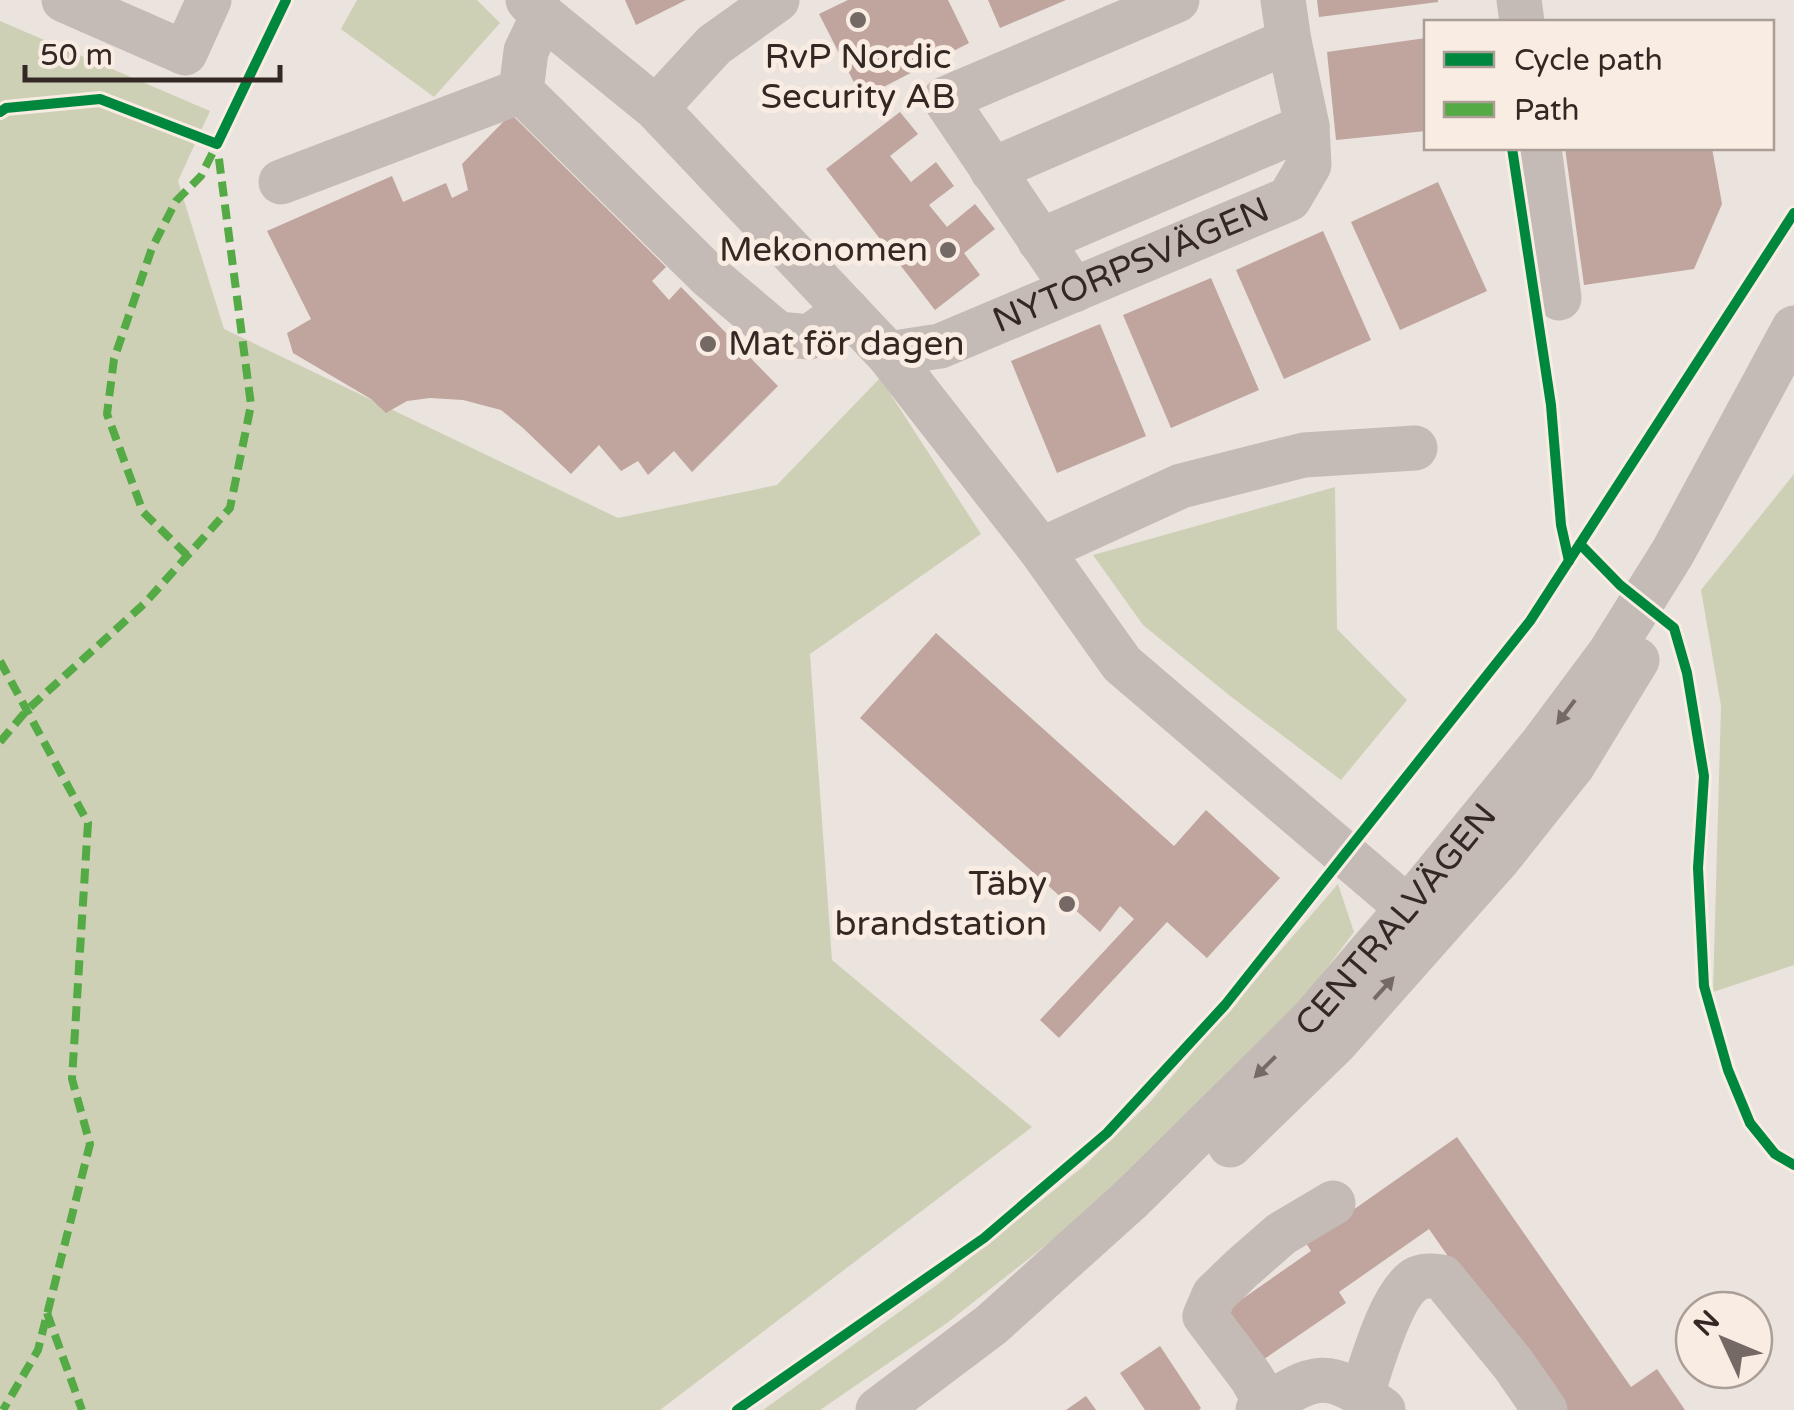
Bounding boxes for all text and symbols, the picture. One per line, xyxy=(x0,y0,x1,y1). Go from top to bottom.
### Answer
marker: RvP Nordic Security AB xyxy=(847,9,869,31)
scale bar xyxy=(25,20,280,82)
legend xyxy=(1424,20,1774,150)
place label: RvP Nordic Security AB xyxy=(761,36,955,118)
text: 50 m xyxy=(40,37,113,74)
text: Cycle path xyxy=(1514,42,1663,79)
text: Path xyxy=(1514,92,1580,129)
street label: NYTORPSVÄGEN xyxy=(987,189,1276,342)
place label: Mekonomen xyxy=(719,229,928,271)
marker: Mekonomen xyxy=(937,239,959,261)
place label: Mat för dagen xyxy=(728,323,965,365)
marker: Mat för dagen xyxy=(697,333,719,355)
one-way arrow xyxy=(1556,699,1576,726)
street label: CENTRALVÄGEN xyxy=(1287,795,1506,1045)
place label: Täby brandstation xyxy=(834,863,1047,945)
marker: Täby brandstation xyxy=(1056,893,1078,915)
one-way arrow xyxy=(1372,976,1395,1000)
one-way arrow xyxy=(1254,1054,1277,1078)
north arrow xyxy=(1674,1290,1774,1390)
text: N xyxy=(1687,1303,1727,1343)

